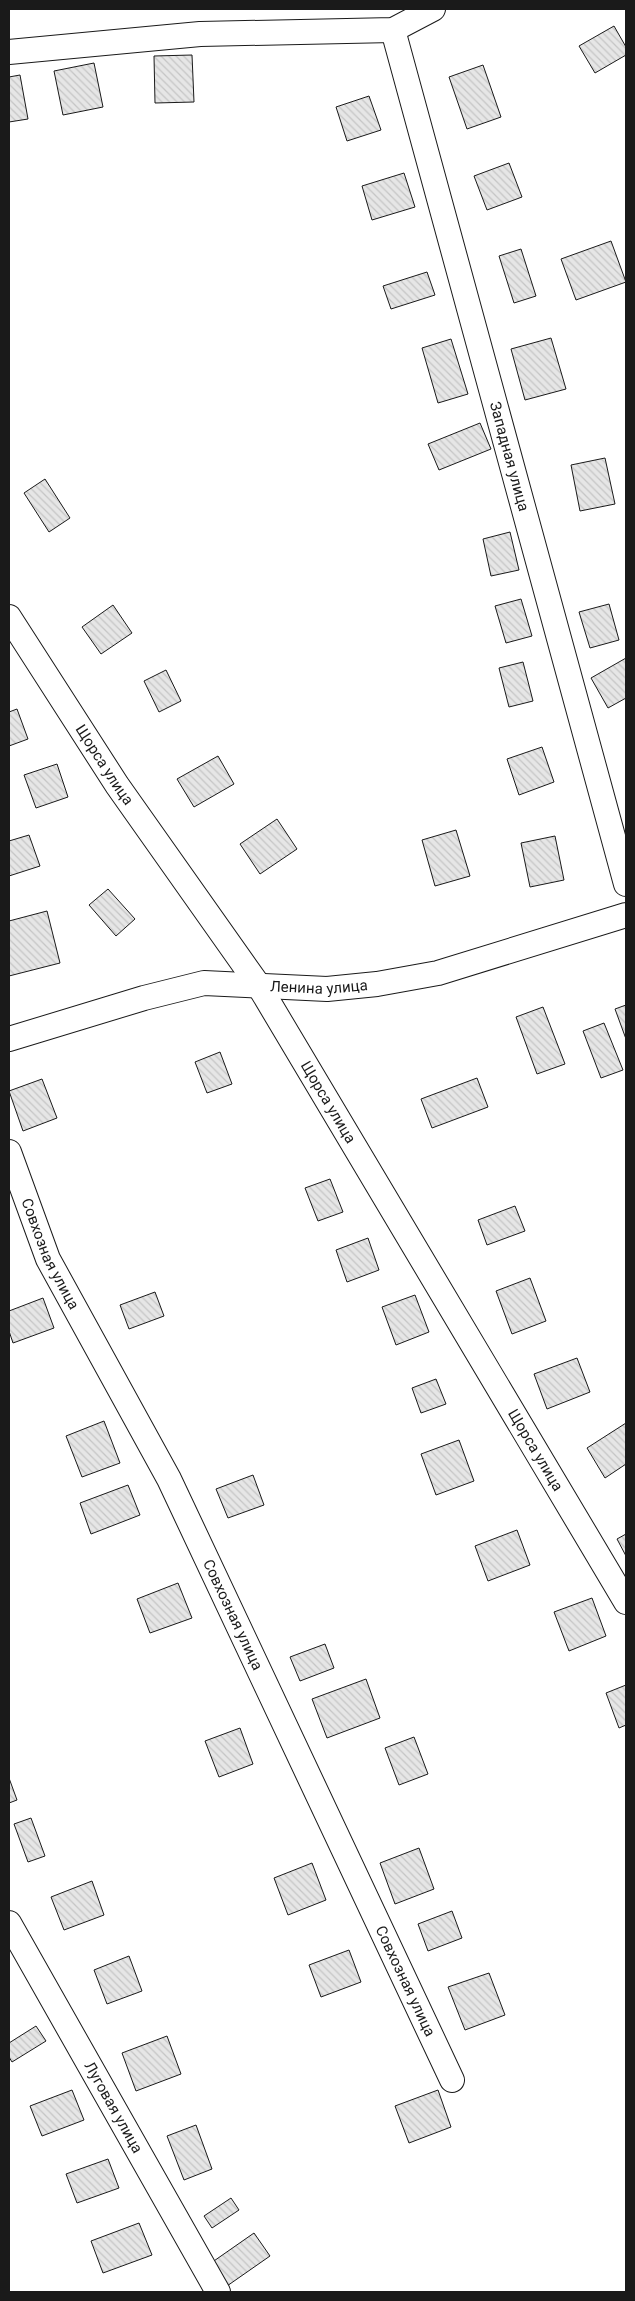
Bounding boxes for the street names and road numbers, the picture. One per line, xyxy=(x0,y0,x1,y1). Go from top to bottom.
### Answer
street label: Западная улица xyxy=(486,400,533,513)
street label: Щорса улица xyxy=(72,721,137,809)
street label: Ленина улица xyxy=(270,976,368,998)
street label: Щорса улица xyxy=(297,1058,360,1146)
street label: Совхозная улица xyxy=(18,1196,83,1313)
street label: Щорса улица xyxy=(504,1406,567,1494)
street label: Совхозная улица xyxy=(199,1556,267,1673)
street label: Совхозная улица xyxy=(372,1923,439,2039)
street label: Луговая улица xyxy=(80,2058,147,2156)

